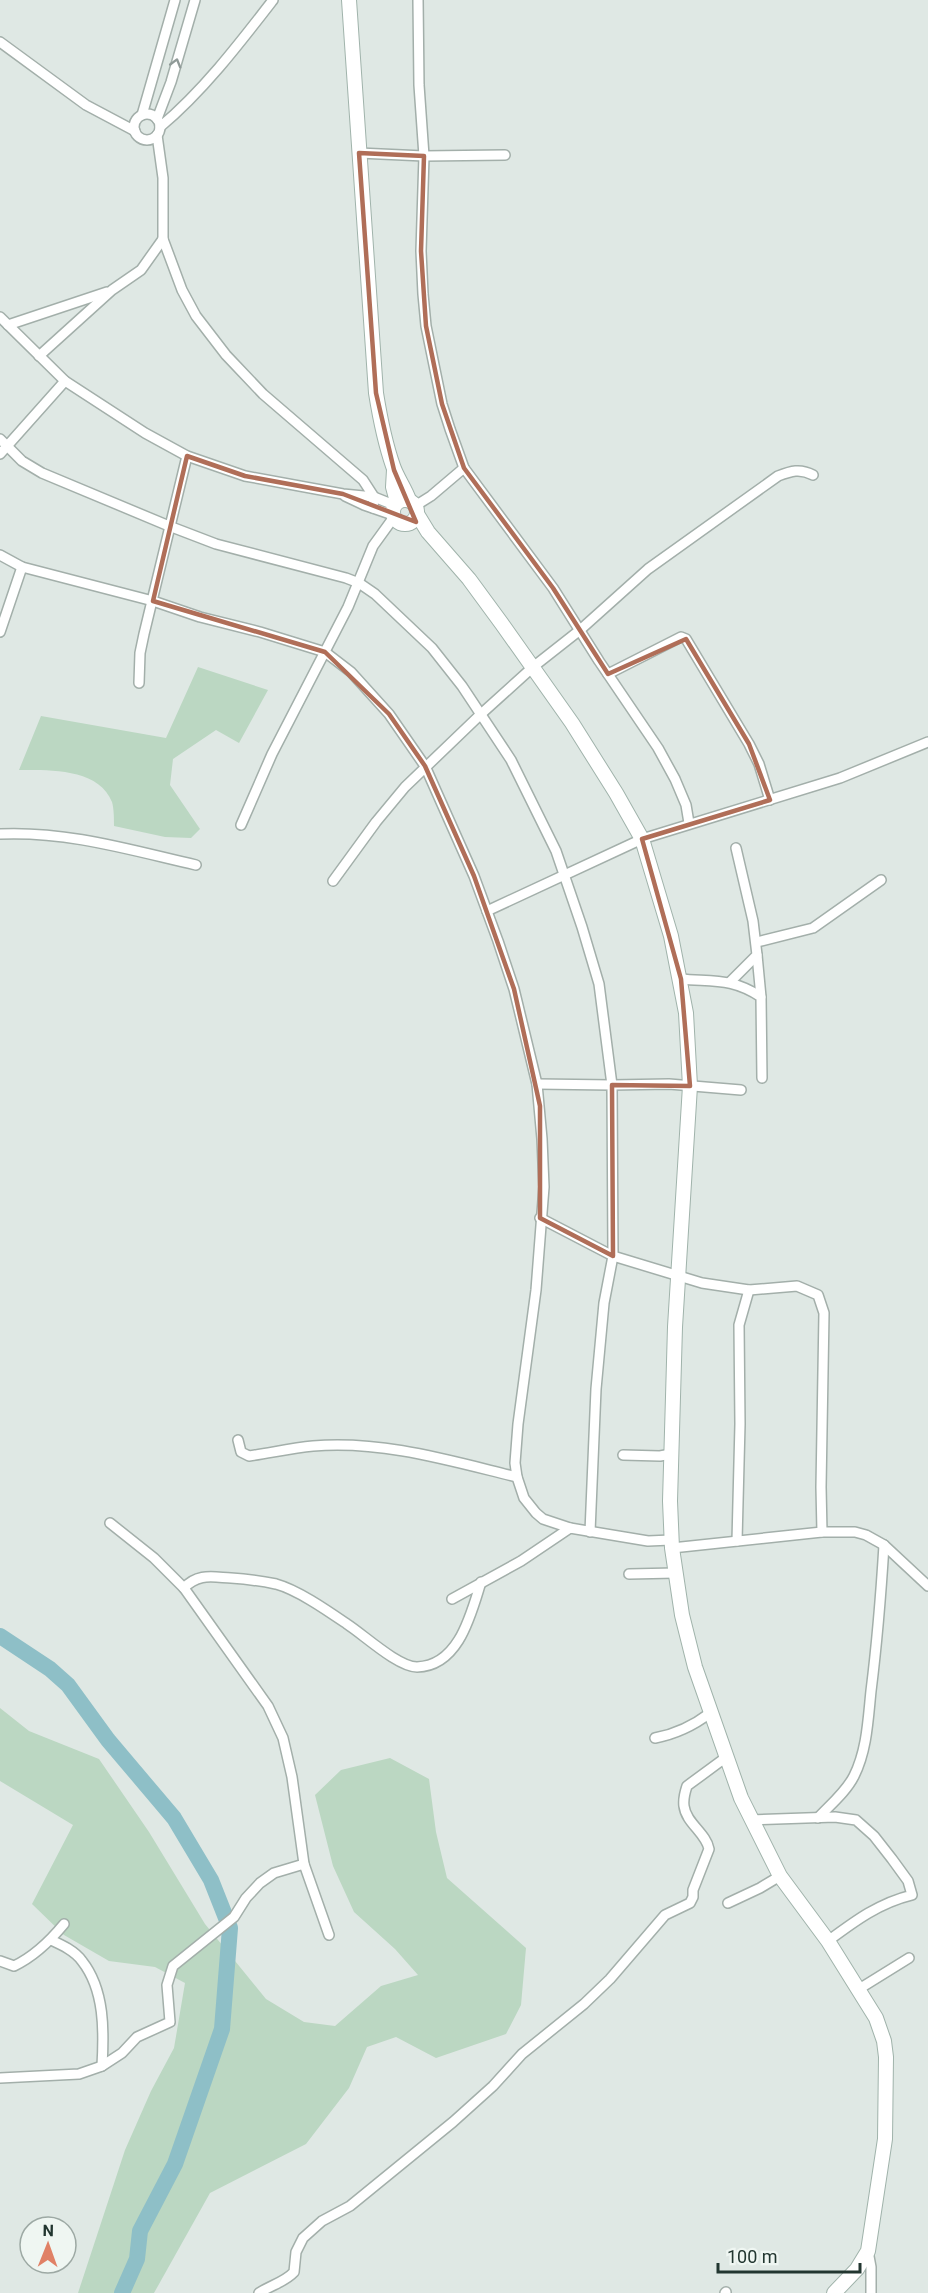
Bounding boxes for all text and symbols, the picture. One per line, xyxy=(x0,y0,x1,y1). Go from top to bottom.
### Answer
one-way arrow xyxy=(169,59,181,69)
north arrow xyxy=(18,2215,78,2275)
text: N xyxy=(42,2221,54,2240)
scale bar xyxy=(718,2236,860,2274)
text: 100 m xyxy=(727,2246,778,2267)

